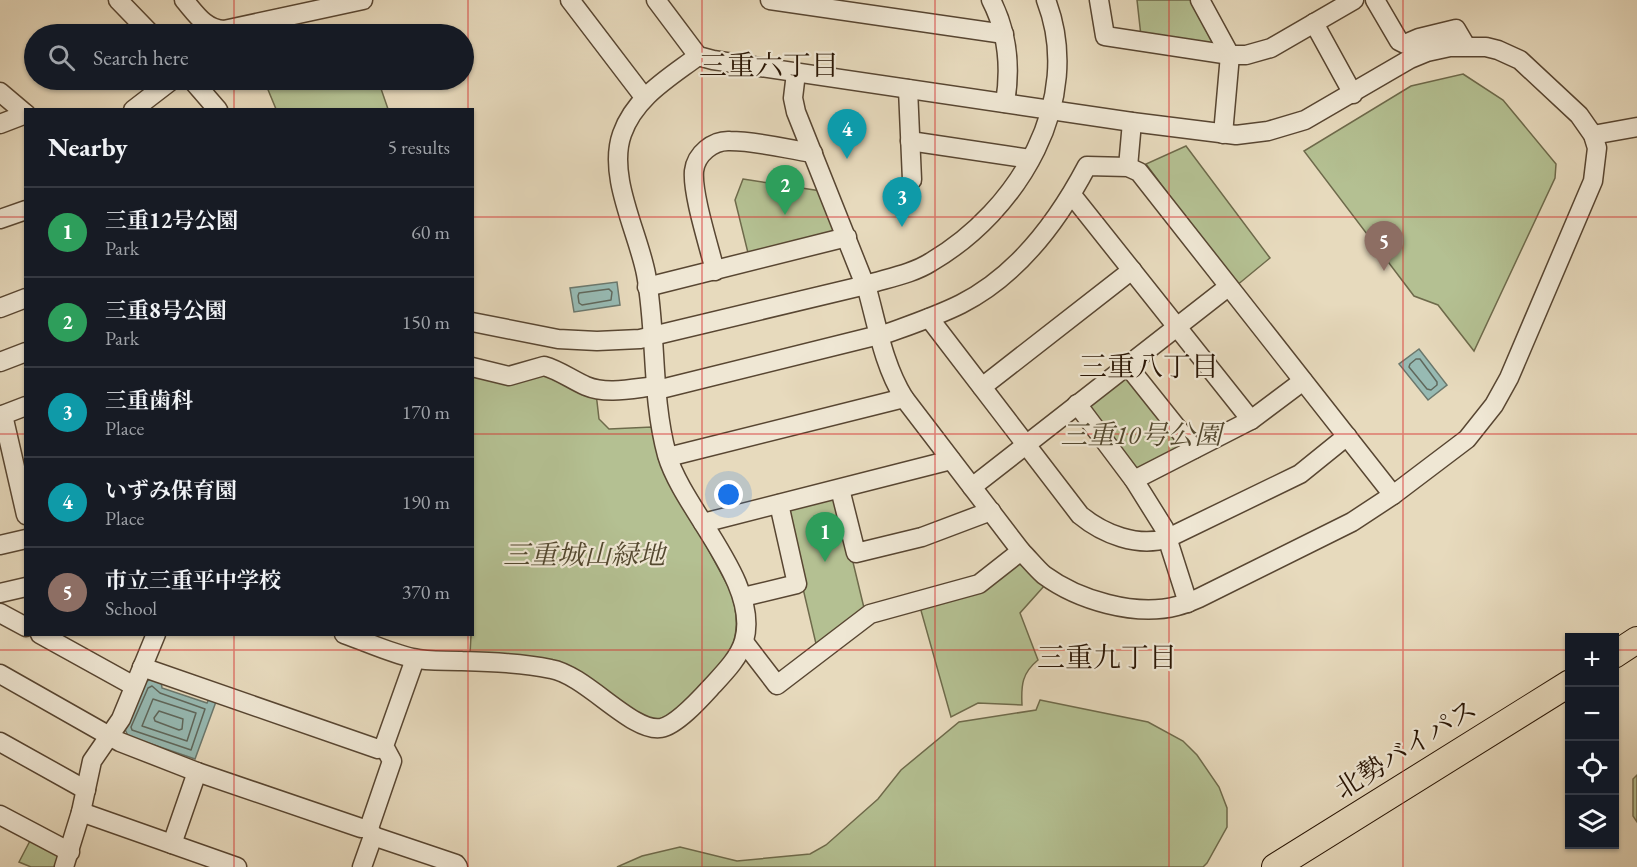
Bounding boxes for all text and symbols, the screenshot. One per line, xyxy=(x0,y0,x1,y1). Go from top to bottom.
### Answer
search box xyxy=(24,24,474,90)
icon: search xyxy=(45,41,78,74)
text: Search here xyxy=(93,43,188,72)
district label: 三重六丁目 xyxy=(699,47,839,83)
pin: 4 xyxy=(828,110,866,159)
text: Nearby xyxy=(48,130,128,164)
text: 5 results xyxy=(387,134,450,160)
pin: 2 xyxy=(766,166,804,215)
pin: 3 xyxy=(882,178,922,227)
text: 三重12号公園 xyxy=(105,206,238,235)
text: 1 xyxy=(62,219,73,245)
text: 60 m xyxy=(411,219,450,245)
pin: 5 xyxy=(1364,222,1404,271)
text: Park xyxy=(105,235,139,261)
text: 三重8号公園 xyxy=(105,296,227,325)
text: 2 xyxy=(62,309,73,335)
text: 150 m xyxy=(402,309,450,335)
text: Park xyxy=(105,325,139,351)
district label: 三重八丁目 xyxy=(1079,348,1219,384)
text: 三重歯科 xyxy=(105,386,193,415)
text: 3 xyxy=(62,399,73,425)
text: 170 m xyxy=(402,399,450,425)
text: Place xyxy=(105,415,144,441)
park label: 三重10号公園 xyxy=(1061,417,1225,452)
text: いずみ保育園 xyxy=(105,476,237,505)
your location xyxy=(714,480,743,509)
text: 4 xyxy=(62,489,73,515)
text: 190 m xyxy=(402,489,450,515)
text: Place xyxy=(105,505,144,531)
pin: 1 xyxy=(806,512,844,562)
park label: 三重城山緑地 xyxy=(503,537,668,572)
text: 市立三重平中学校 xyxy=(105,566,281,595)
text: 5 xyxy=(62,579,73,605)
text: 370 m xyxy=(402,579,450,605)
text: School xyxy=(105,595,157,621)
map controls xyxy=(1565,633,1619,849)
button: + xyxy=(1565,633,1619,687)
district label: 三重九丁目 xyxy=(1037,639,1177,675)
button: − xyxy=(1565,687,1619,741)
street label: 北勢バイパス xyxy=(1328,691,1483,806)
button: locate xyxy=(1565,741,1619,795)
button: layers xyxy=(1565,795,1619,849)

